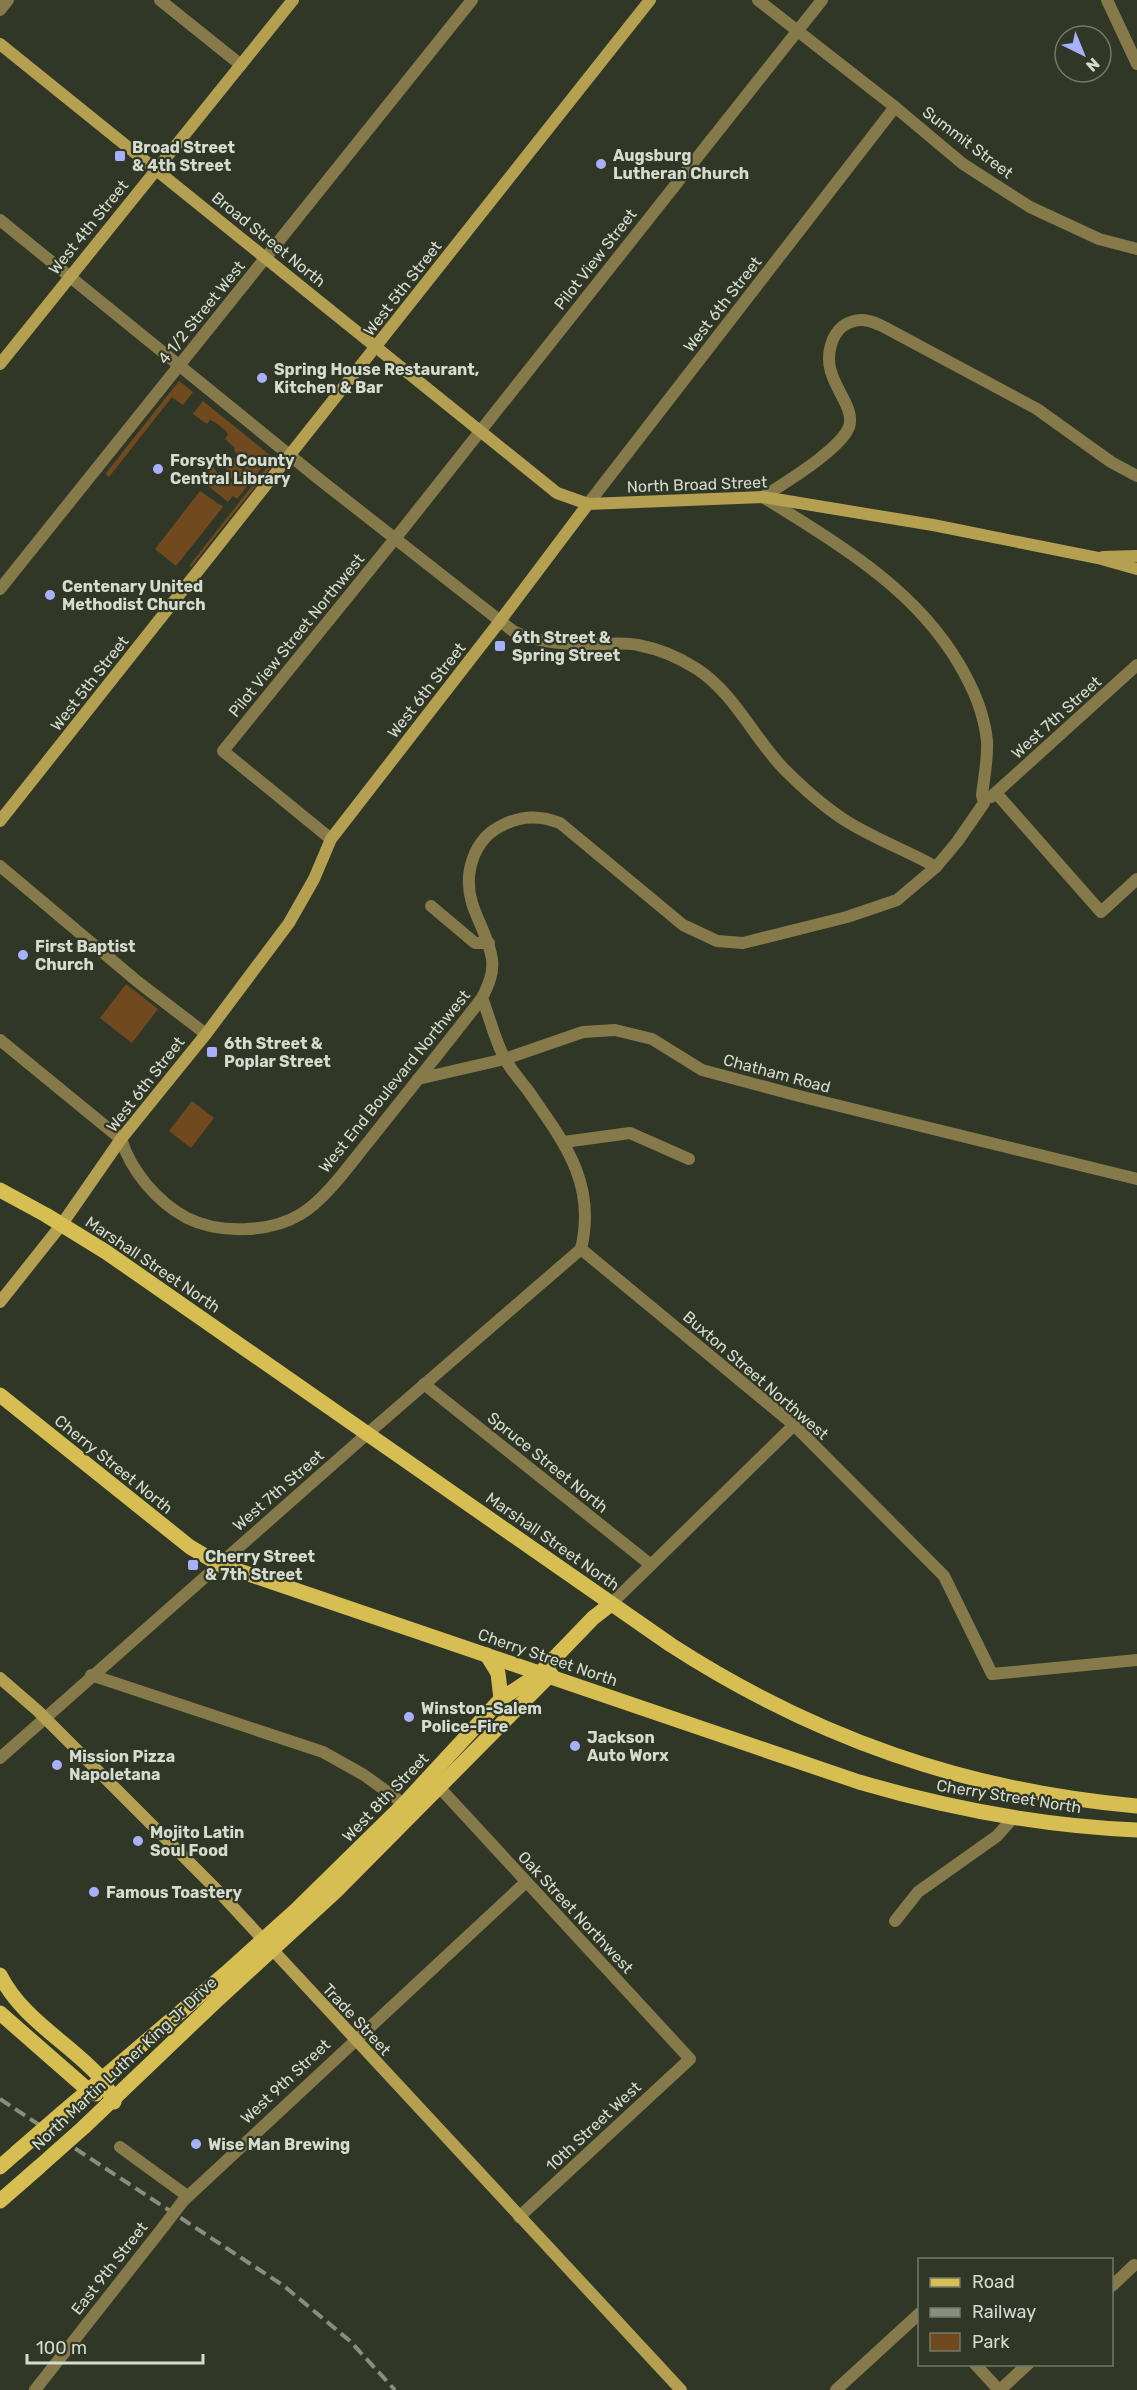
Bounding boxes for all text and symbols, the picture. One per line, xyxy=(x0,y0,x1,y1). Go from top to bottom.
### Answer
north arrow xyxy=(1053,24,1113,84)
text: N xyxy=(1082,54,1104,75)
street label: Summit Street xyxy=(919,102,1017,183)
place label: Broad Street & 4th Street xyxy=(132,138,235,175)
place label: Augsburg Lutheran Church xyxy=(613,146,749,183)
marker: Broad Street & 4th Street xyxy=(113,149,127,163)
marker: Augsburg Lutheran Church xyxy=(594,157,608,171)
street label: West 4th Street xyxy=(45,176,132,278)
street label: Broad Street North xyxy=(208,188,329,291)
street label: Pilot View Street xyxy=(550,205,641,313)
street label: West 5th Street xyxy=(359,237,445,340)
street label: West 6th Street xyxy=(679,253,765,356)
street label: 4 1/2 Street West xyxy=(154,257,249,368)
place label: Spring House Restaurant, Kitchen & Bar xyxy=(274,360,479,397)
marker: Spring House Restaurant, Kitchen & Bar xyxy=(255,371,269,385)
place label: Forsyth County Central Library xyxy=(170,451,295,488)
marker: Forsyth County Central Library xyxy=(151,462,165,476)
street label: North Broad Street xyxy=(626,473,768,496)
street label: Pilot View Street Northwest xyxy=(225,550,368,721)
place label: Centenary United Methodist Church xyxy=(62,577,206,614)
marker: Centenary United Methodist Church xyxy=(43,588,57,602)
place label: 6th Street & Spring Street xyxy=(512,628,621,665)
street label: West 5th Street xyxy=(46,632,132,735)
street label: West 6th Street xyxy=(383,639,469,742)
marker: 6th Street & Spring Street xyxy=(493,639,507,653)
street label: West 7th Street xyxy=(1008,672,1105,763)
place label: First Baptist Church xyxy=(35,937,136,974)
marker: First Baptist Church xyxy=(16,948,30,962)
street label: West End Boulevard Northwest xyxy=(315,986,474,1177)
street label: West 6th Street xyxy=(102,1033,188,1136)
place label: 6th Street & Poplar Street xyxy=(224,1034,331,1071)
marker: 6th Street & Poplar Street xyxy=(205,1045,219,1059)
street label: Chatham Road xyxy=(721,1050,832,1097)
street label: Marshall Street North xyxy=(82,1212,224,1317)
street label: Buxton Street Northwest xyxy=(679,1307,832,1444)
street label: Spruce Street North xyxy=(484,1408,612,1517)
street label: Cherry Street North xyxy=(51,1411,177,1518)
street label: West 7th Street xyxy=(229,1446,328,1535)
street label: Marshall Street North xyxy=(482,1488,623,1595)
place label: Cherry Street & 7th Street xyxy=(205,1547,315,1584)
marker: Cherry Street & 7th Street xyxy=(186,1558,200,1572)
street label: Cherry Street North xyxy=(476,1625,620,1690)
place label: Winston-Salem Police-Fire xyxy=(421,1699,542,1736)
marker: Winston-Salem Police-Fire xyxy=(402,1710,416,1724)
place label: Jackson Auto Worx xyxy=(587,1728,669,1765)
marker: Jackson Auto Worx xyxy=(568,1739,582,1753)
place label: Mission Pizza Napoletana xyxy=(69,1747,175,1784)
street label: West 8th Street xyxy=(338,1749,433,1846)
marker: Mission Pizza Napoletana xyxy=(50,1758,64,1772)
street label: Cherry Street North xyxy=(935,1776,1083,1817)
place label: Mojito Latin Soul Food xyxy=(150,1823,244,1860)
marker: Mojito Latin Soul Food xyxy=(131,1834,145,1848)
street label: Oak Street Northwest xyxy=(514,1847,637,1977)
place label: Famous Toastery xyxy=(106,1883,243,1902)
marker: Famous Toastery xyxy=(87,1885,101,1899)
street label: North Martin Luther King Jr Drive xyxy=(28,1973,221,2154)
street label: Trade Street xyxy=(319,1979,395,2059)
street label: West 9th Street xyxy=(237,2035,334,2128)
street label: 10th Street West xyxy=(542,2078,645,2175)
place label: Wise Man Brewing xyxy=(208,2135,350,2154)
marker: Wise Man Brewing xyxy=(189,2137,203,2151)
street label: East 9th Street xyxy=(67,2218,152,2318)
legend xyxy=(918,2258,1113,2366)
text: Road xyxy=(972,2271,1015,2293)
text: Railway xyxy=(972,2301,1036,2323)
scale bar xyxy=(27,2327,202,2365)
text: Park xyxy=(972,2331,1010,2353)
text: 100 m xyxy=(36,2337,87,2359)

